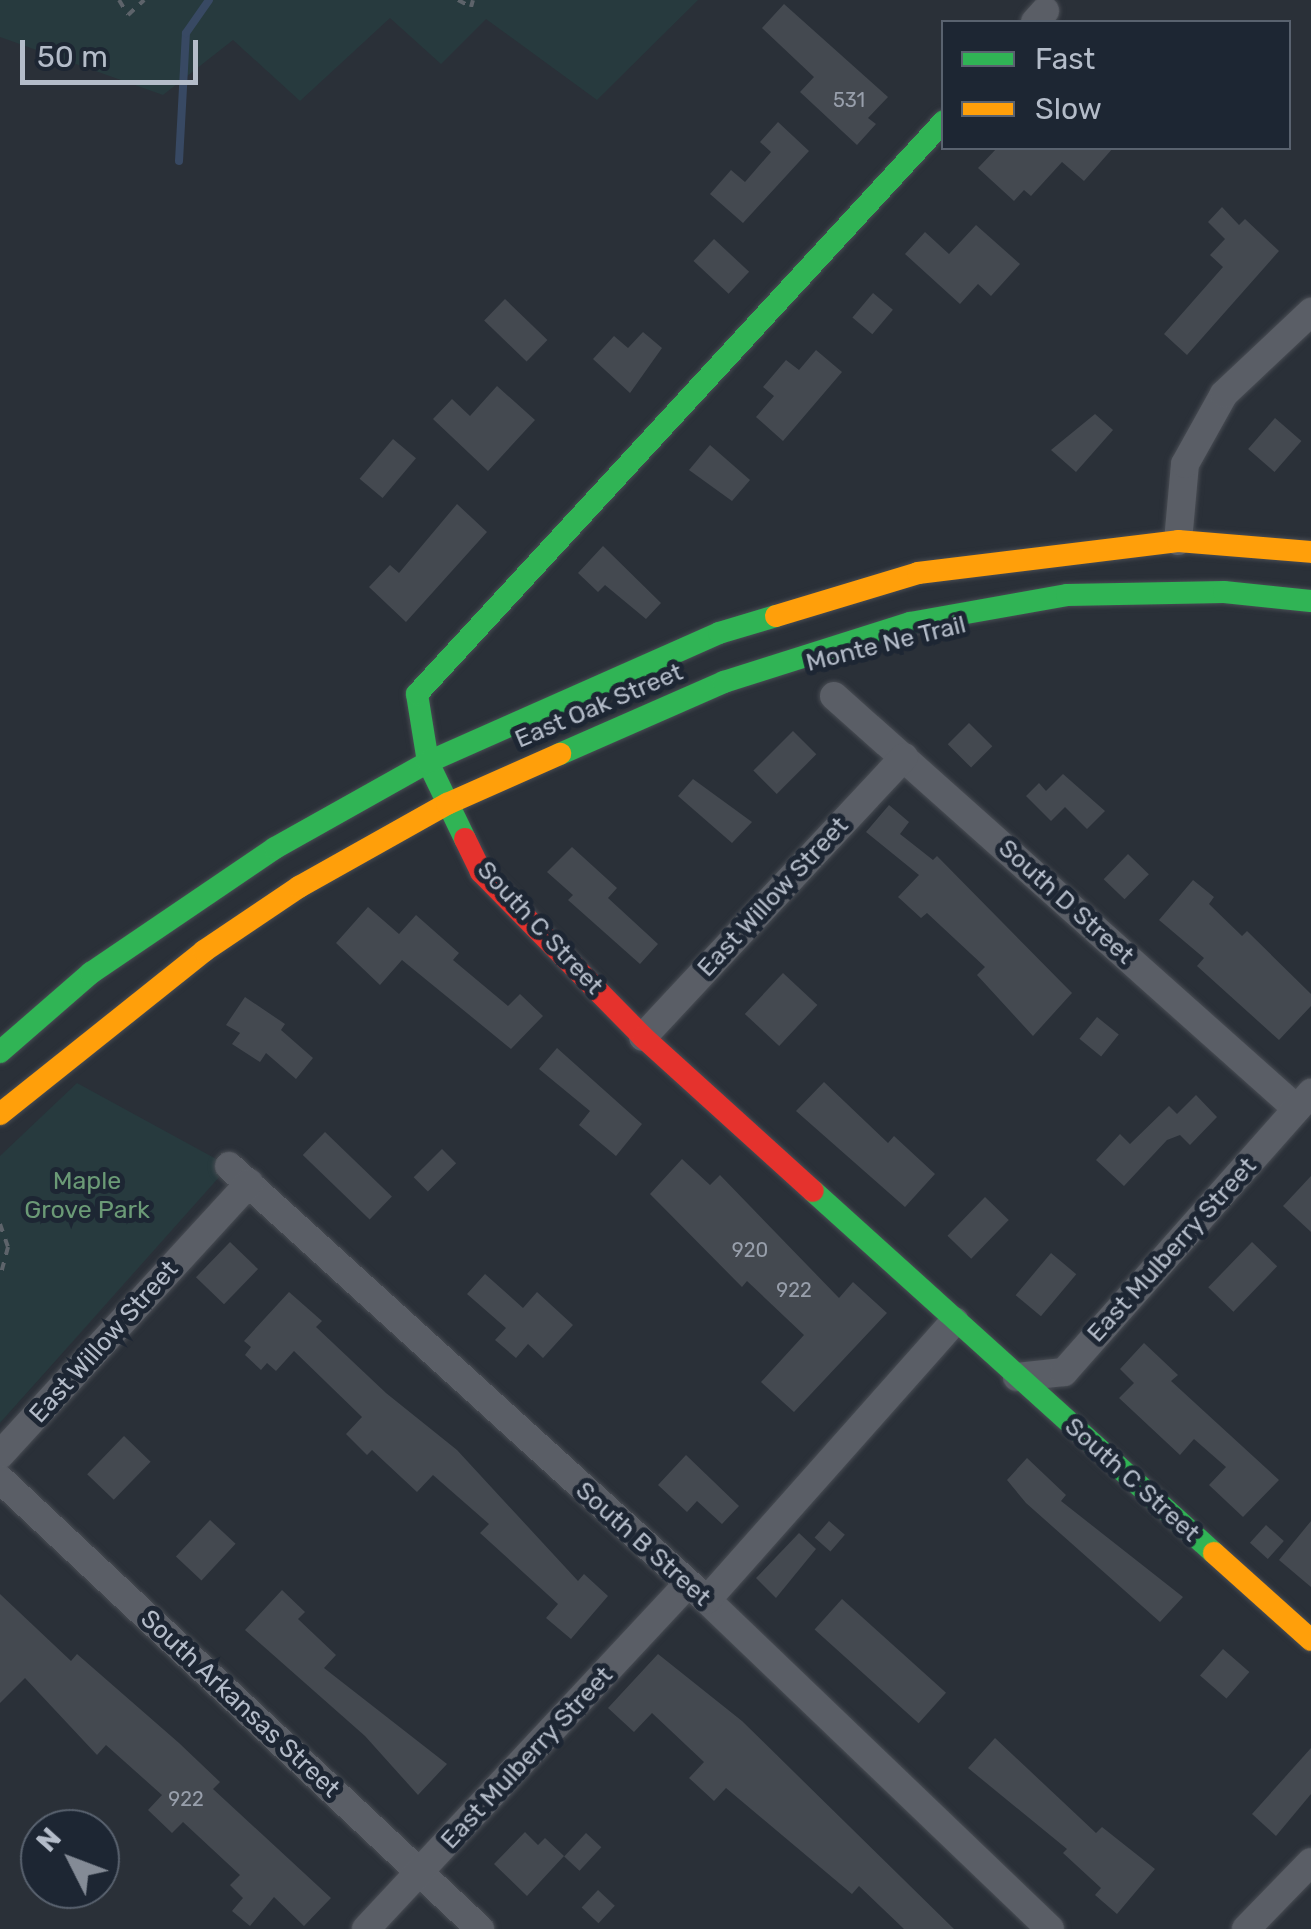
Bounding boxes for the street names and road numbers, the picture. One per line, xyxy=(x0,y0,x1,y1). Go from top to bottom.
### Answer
street label: Monte Ne Trail xyxy=(803,610,969,678)
street label: East Oak Street xyxy=(510,657,688,755)
street label: East Willow Street xyxy=(691,811,855,983)
street label: South D Street xyxy=(992,833,1140,971)
street label: South C Street xyxy=(471,855,609,1001)
street label: East Mulberry Street xyxy=(1081,1151,1263,1349)
street label: East Willow Street xyxy=(23,1255,185,1429)
street label: South C Street xyxy=(1058,1412,1206,1548)
street label: South B Street xyxy=(569,1476,717,1612)
street label: South Arkansas Street xyxy=(134,1604,346,1804)
street label: East Mulberry Street xyxy=(435,1661,619,1855)

